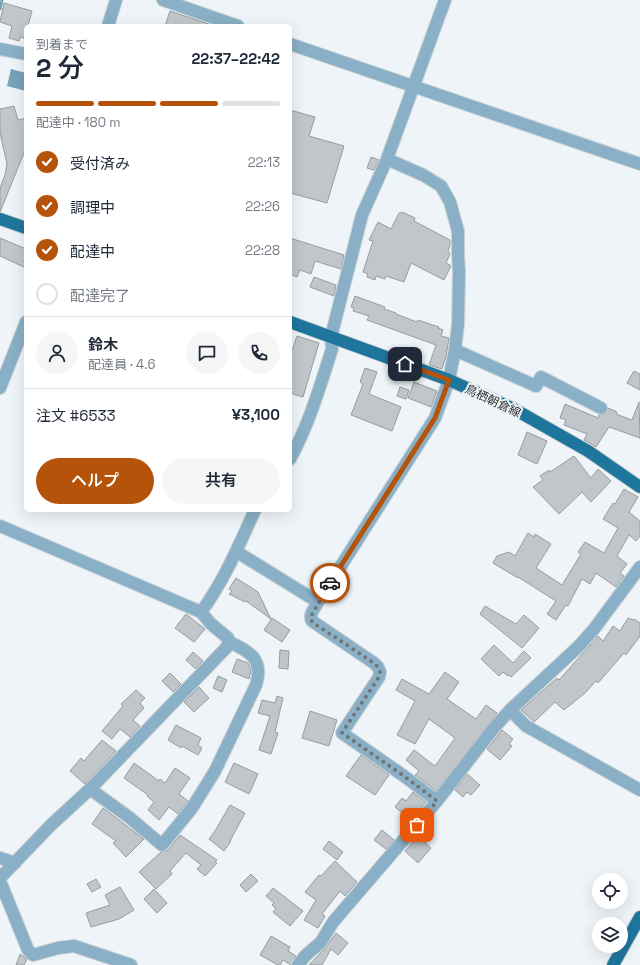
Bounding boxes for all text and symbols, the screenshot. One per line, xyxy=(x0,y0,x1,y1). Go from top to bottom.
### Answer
text: 到着まで xyxy=(36,36,88,53)
text: 22:37–22:42 xyxy=(191,49,280,68)
text: 2 分 xyxy=(36,51,84,85)
text: 配達中 · 180 m xyxy=(36,114,121,131)
icon: check xyxy=(36,151,58,173)
text: 受付済み xyxy=(70,154,130,173)
text: 22:13 xyxy=(248,154,280,171)
icon: check xyxy=(36,195,58,217)
text: 調理中 xyxy=(70,198,115,217)
text: 22:26 xyxy=(245,198,280,215)
icon: check xyxy=(36,239,58,261)
text: 配達中 xyxy=(70,242,115,261)
text: 22:28 xyxy=(245,242,280,259)
text: 配達完了 xyxy=(70,286,130,305)
button: person xyxy=(36,332,78,374)
button: chat xyxy=(186,332,228,374)
button: phone xyxy=(238,332,280,374)
text: 鈴木 xyxy=(88,335,118,354)
pin xyxy=(388,347,422,381)
icon: home xyxy=(394,353,416,375)
text: 配達員 · 4.6 xyxy=(88,356,155,373)
street label: 鳥栖朝倉線 xyxy=(462,381,524,421)
text: ¥3,100 xyxy=(232,405,280,424)
text: 注文 #6533 xyxy=(36,406,116,425)
button: ヘルプ xyxy=(36,458,154,504)
button: 共有 xyxy=(162,458,280,504)
courier xyxy=(310,563,350,603)
icon: car xyxy=(319,572,341,594)
pin xyxy=(400,808,434,842)
icon: bag xyxy=(406,814,428,836)
map controls xyxy=(592,873,628,953)
button: locate xyxy=(592,873,628,909)
button: layers xyxy=(592,917,628,953)

